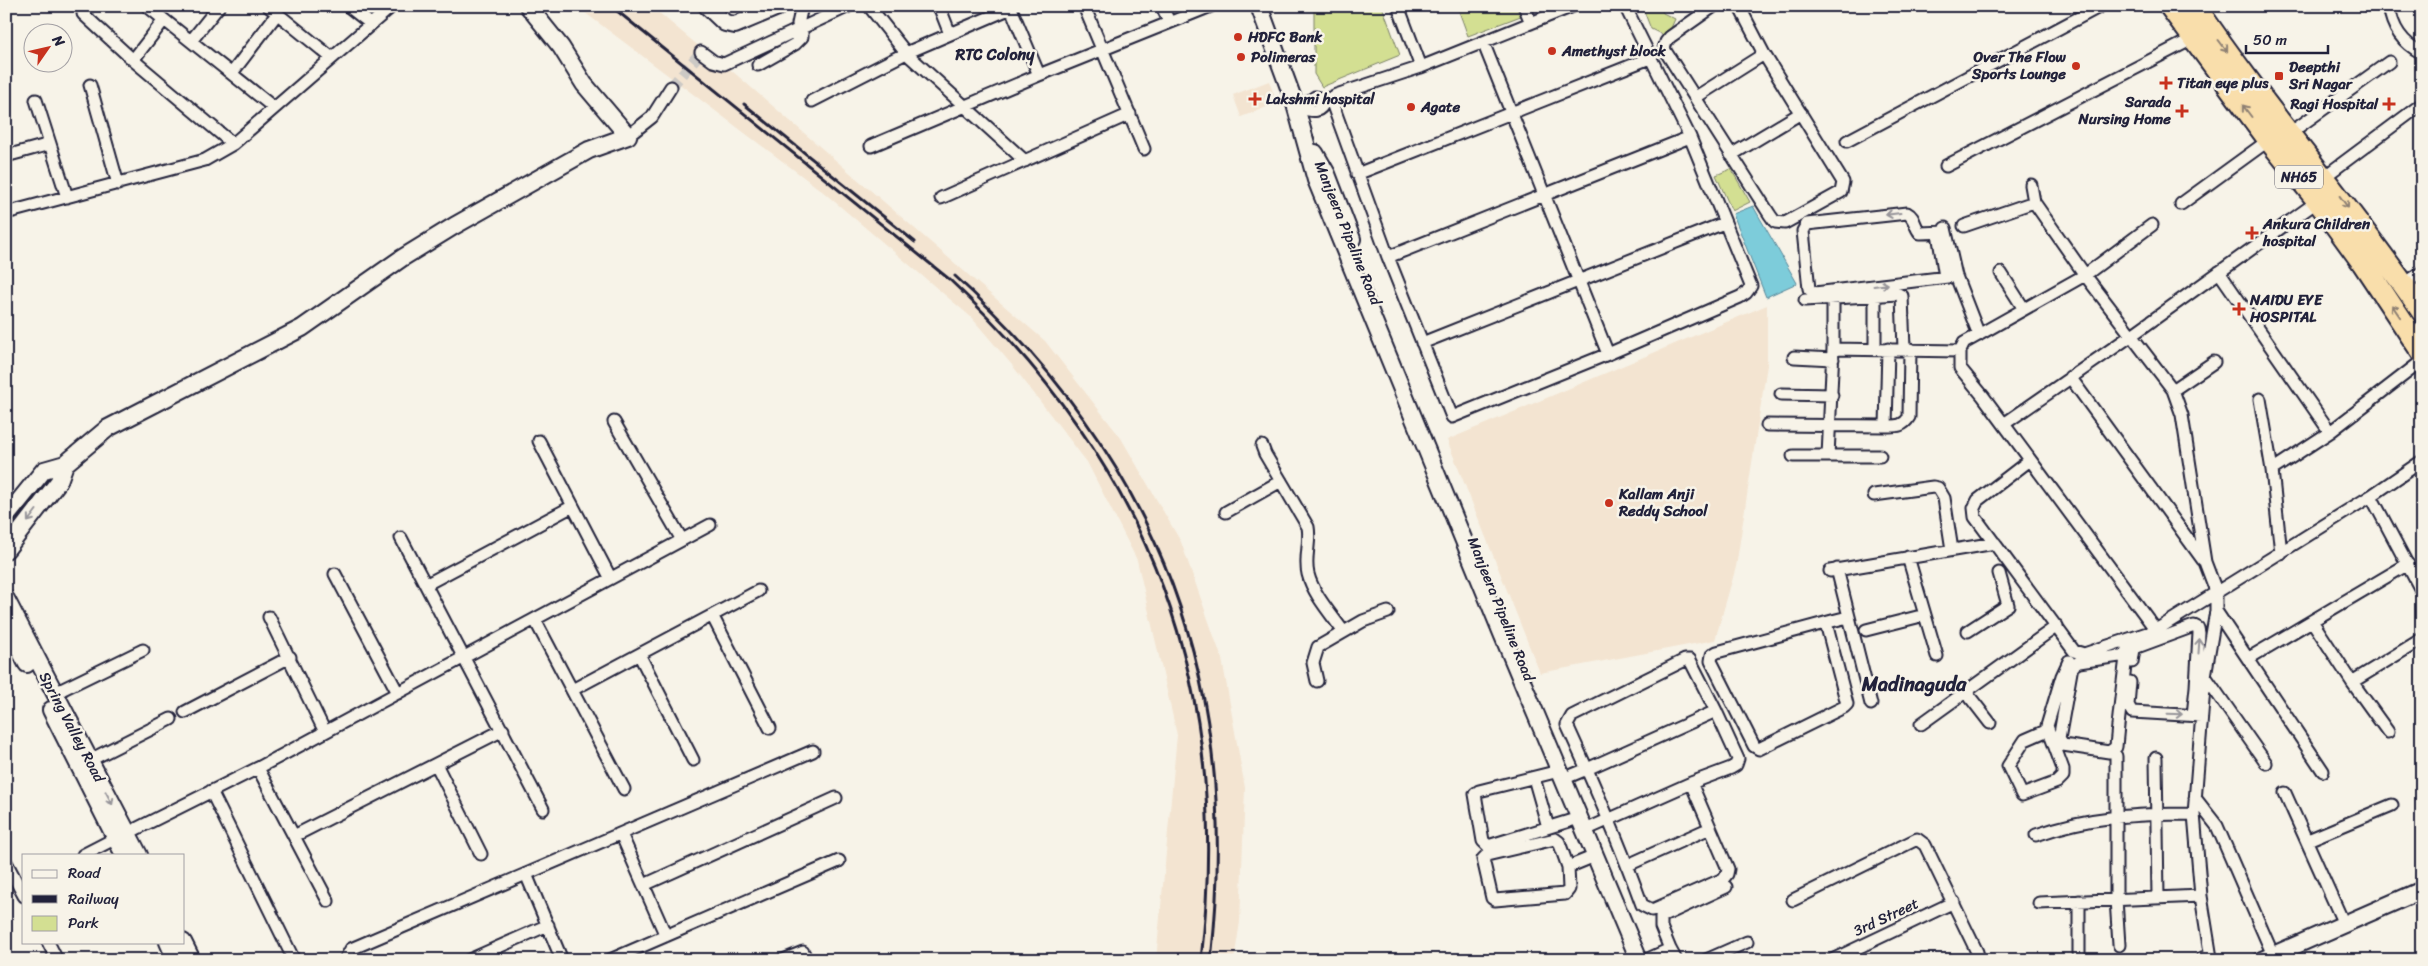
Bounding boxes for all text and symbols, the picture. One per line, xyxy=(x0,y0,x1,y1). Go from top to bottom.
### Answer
north arrow xyxy=(22,22,72,72)
scale bar xyxy=(2246,22,2328,54)
place label: HDFC Bank xyxy=(1247,24,1323,50)
text: 50 m xyxy=(2253,27,2288,53)
text: N xyxy=(45,29,72,52)
marker: HDFC Bank xyxy=(1232,31,1244,43)
place label: Amethyst block xyxy=(1561,38,1667,64)
one-way arrow xyxy=(2217,39,2228,52)
district label: RTC Colony xyxy=(955,40,1035,69)
place label: Polimeras xyxy=(1251,44,1317,70)
place label: Over The Flow Sports Lounge xyxy=(1971,44,2067,87)
marker: Amethyst block xyxy=(1546,45,1558,57)
marker: Polimeras xyxy=(1235,51,1247,63)
place label: Deepthi Sri Nagar xyxy=(2288,54,2354,97)
marker: Over The Flow Sports Lounge xyxy=(2070,60,2082,72)
place label: Titan eye plus xyxy=(2177,70,2269,96)
marker: Deepthi Sri Nagar xyxy=(2273,70,2285,82)
marker: Titan eye plus xyxy=(2159,76,2173,90)
place label: Lakshmi hospital xyxy=(1266,86,1375,112)
place label: Sarada Nursing Home xyxy=(2077,89,2171,132)
place label: Ragi Hospital xyxy=(2289,91,2379,117)
marker: Lakshmi hospital xyxy=(1248,92,1262,106)
place label: Agate xyxy=(1420,94,1461,120)
marker: Ragi Hospital xyxy=(2382,97,2396,111)
marker: Agate xyxy=(1405,101,1417,113)
marker: Sarada Nursing Home xyxy=(2175,104,2189,118)
one-way arrow xyxy=(2241,105,2252,118)
street label: Manjeera Pipeline Road xyxy=(1307,157,1389,310)
road number: NH65 xyxy=(2275,166,2323,188)
one-way arrow xyxy=(2339,195,2349,209)
one-way arrow xyxy=(1886,209,1902,219)
place label: Ankura Children hospital xyxy=(2262,211,2371,254)
marker: Ankura Children hospital xyxy=(2245,226,2259,240)
one-way arrow xyxy=(1873,280,1889,290)
place label: NAIDU EYE HOSPITAL xyxy=(2249,287,2324,330)
marker: NAIDU EYE HOSPITAL xyxy=(2232,302,2246,316)
one-way arrow xyxy=(2391,304,2401,318)
place label: Kallam Anji Reddy School xyxy=(1618,481,1708,524)
marker: Kallam Anji Reddy School xyxy=(1603,497,1615,509)
one-way arrow xyxy=(27,509,38,522)
street label: Manjeera Pipeline Road xyxy=(1460,533,1542,686)
one-way arrow xyxy=(2194,638,2203,654)
street label: Spring Valley Road xyxy=(32,667,113,788)
district label: Madinaguda xyxy=(1861,667,1967,702)
one-way arrow xyxy=(2166,710,2182,719)
one-way arrow xyxy=(105,790,114,805)
legend xyxy=(22,854,185,944)
text: Road xyxy=(68,860,101,886)
text: Railway xyxy=(68,886,119,912)
street label: 3rd Street xyxy=(1849,890,1924,944)
text: Park xyxy=(68,910,99,936)

